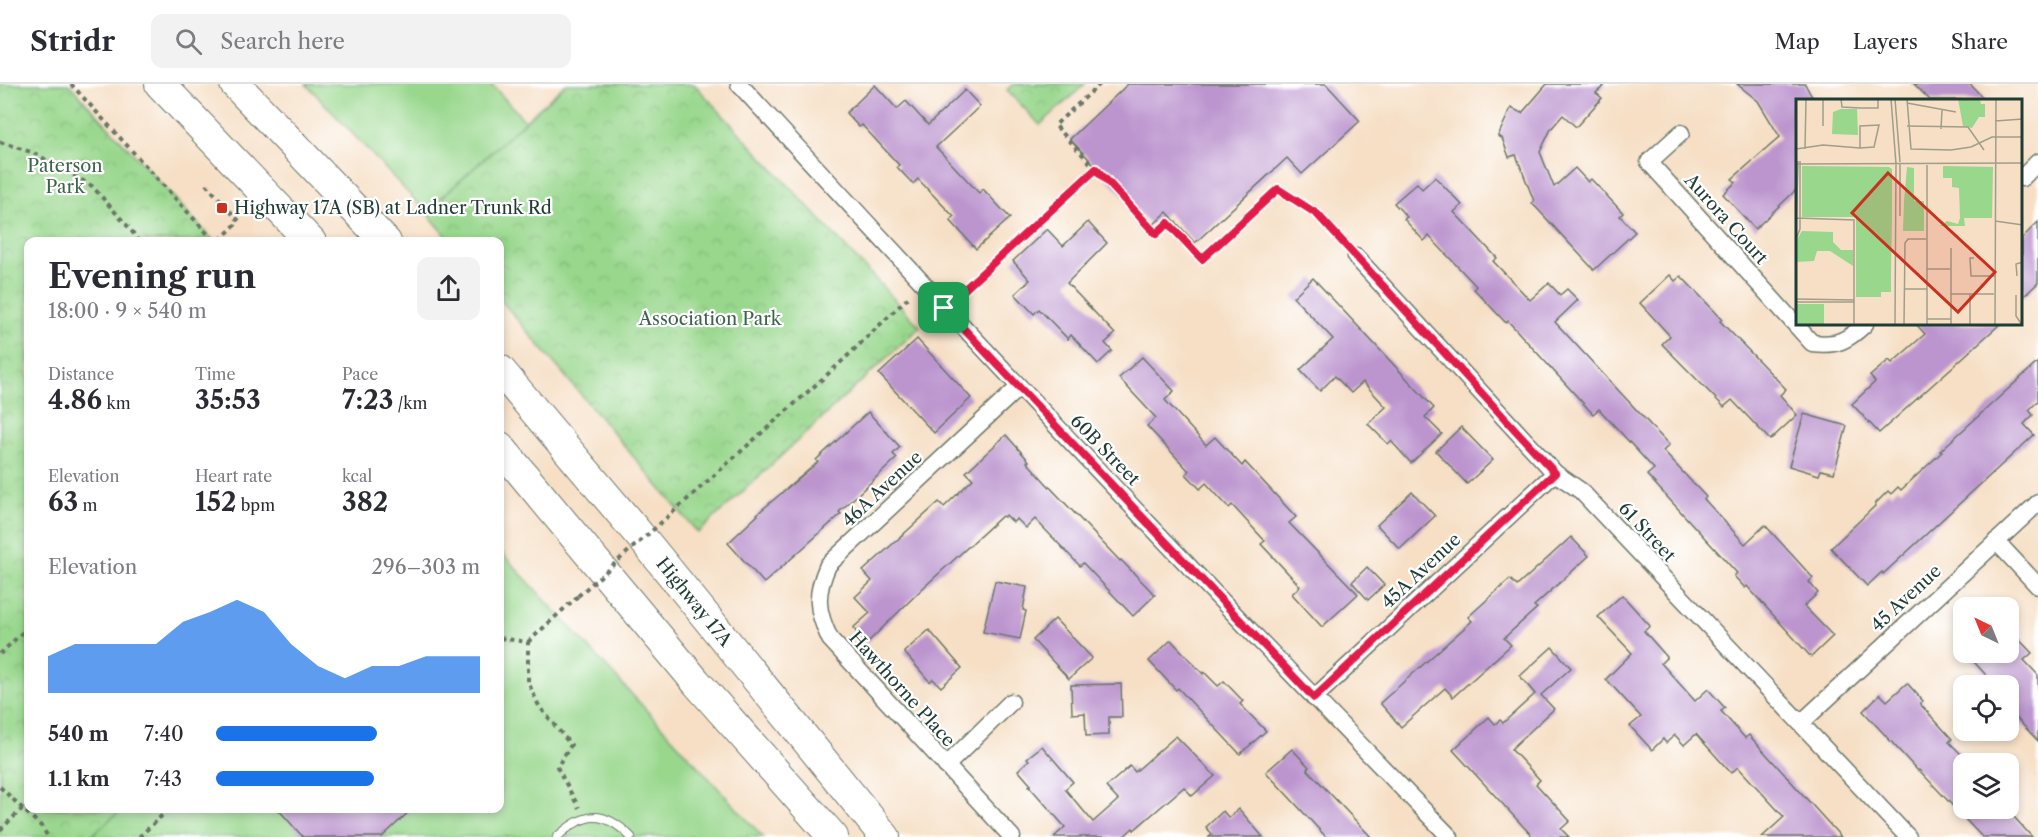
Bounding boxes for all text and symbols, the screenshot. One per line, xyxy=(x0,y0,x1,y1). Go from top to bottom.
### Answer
search box xyxy=(151,14,571,68)
text: Stridr xyxy=(30,24,115,58)
icon: search xyxy=(172,25,205,58)
text: Search here xyxy=(220,28,345,55)
text: Map xyxy=(1775,29,1820,54)
text: Layers xyxy=(1853,29,1918,54)
text: Share xyxy=(1951,29,2008,54)
inset map xyxy=(1796,99,2023,326)
park label: Paterson Park xyxy=(27,155,103,198)
street label: Aurora Court xyxy=(1679,169,1773,269)
place label: Highway 17A (SB) at Ladner Trunk Rd xyxy=(234,197,552,219)
marker: Highway 17A (SB) at Ladner Trunk Rd xyxy=(215,201,229,215)
text: Evening run xyxy=(48,256,256,297)
button: share xyxy=(417,257,480,320)
pin xyxy=(918,282,969,333)
icon: arrive xyxy=(927,291,960,324)
text: 18:00 · 9 × 540 m xyxy=(48,299,207,323)
park label: Association Park xyxy=(638,308,783,330)
text: Distance xyxy=(48,364,114,384)
text: Time xyxy=(195,364,235,384)
text: Pace xyxy=(342,364,378,384)
text: 4.86 xyxy=(48,384,102,416)
text: 35:53 xyxy=(195,384,261,416)
text: 7:23 xyxy=(342,384,393,416)
text: km xyxy=(102,393,131,413)
text: /km xyxy=(393,393,428,413)
street label: 60B Street xyxy=(1066,410,1145,491)
street label: 46A Avenue xyxy=(837,446,927,532)
text: Elevation xyxy=(48,466,119,486)
text: Heart rate xyxy=(195,466,272,486)
text: kcal xyxy=(342,466,372,486)
text: 63 xyxy=(48,486,78,518)
text: 152 xyxy=(195,486,236,518)
text: 382 xyxy=(342,486,388,518)
text: m xyxy=(78,495,97,515)
text: bpm xyxy=(236,495,275,515)
street label: 61 Street xyxy=(1614,497,1681,567)
street label: 45A Avenue xyxy=(1377,529,1465,613)
street label: Highway 17A xyxy=(651,553,737,651)
text: Elevation xyxy=(48,555,137,579)
text: 296–303 m xyxy=(372,555,480,579)
street label: 45 Avenue xyxy=(1866,560,1946,636)
north arrow xyxy=(1953,597,2019,663)
map controls xyxy=(1953,597,2019,819)
street label: Hawthorne Place xyxy=(844,627,960,751)
button: locate xyxy=(1953,675,2019,741)
text: 540 m xyxy=(48,722,109,746)
text: 7:40 xyxy=(144,722,184,746)
button: layers xyxy=(1953,753,2019,819)
text: 1.1 km xyxy=(48,767,110,791)
text: 7:43 xyxy=(144,767,182,791)

